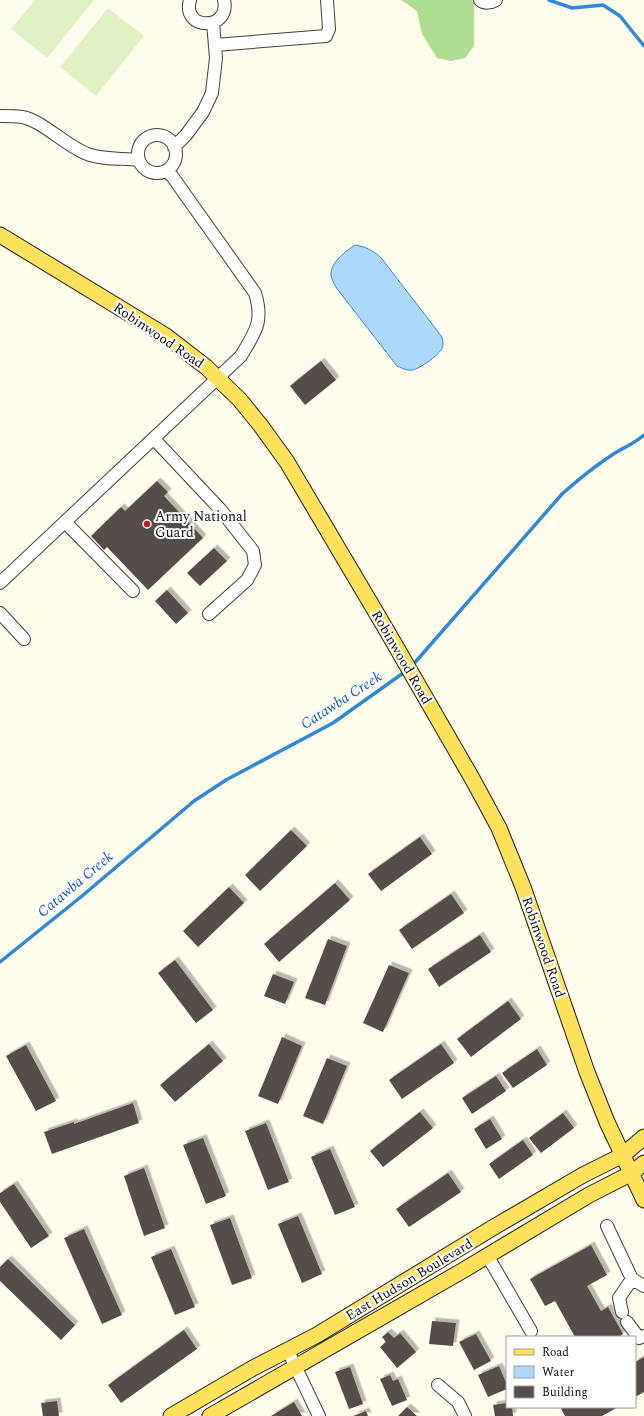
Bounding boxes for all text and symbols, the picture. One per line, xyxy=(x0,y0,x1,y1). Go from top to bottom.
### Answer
street label: Robinwood Road xyxy=(109,297,209,374)
place label: Army National Guard xyxy=(155,506,247,543)
marker: Army National Guard xyxy=(142,519,152,529)
street label: Robinwood Road xyxy=(366,606,437,708)
water label: Catawba Creek xyxy=(296,665,387,735)
water label: Catawba Creek xyxy=(32,846,118,923)
street label: Robinwood Road xyxy=(516,894,571,1001)
street label: East Hudson Boulevard xyxy=(342,1233,477,1326)
legend xyxy=(506,1336,636,1408)
text: Road xyxy=(542,1343,569,1362)
text: Water xyxy=(542,1363,574,1382)
text: Building xyxy=(542,1383,588,1402)

